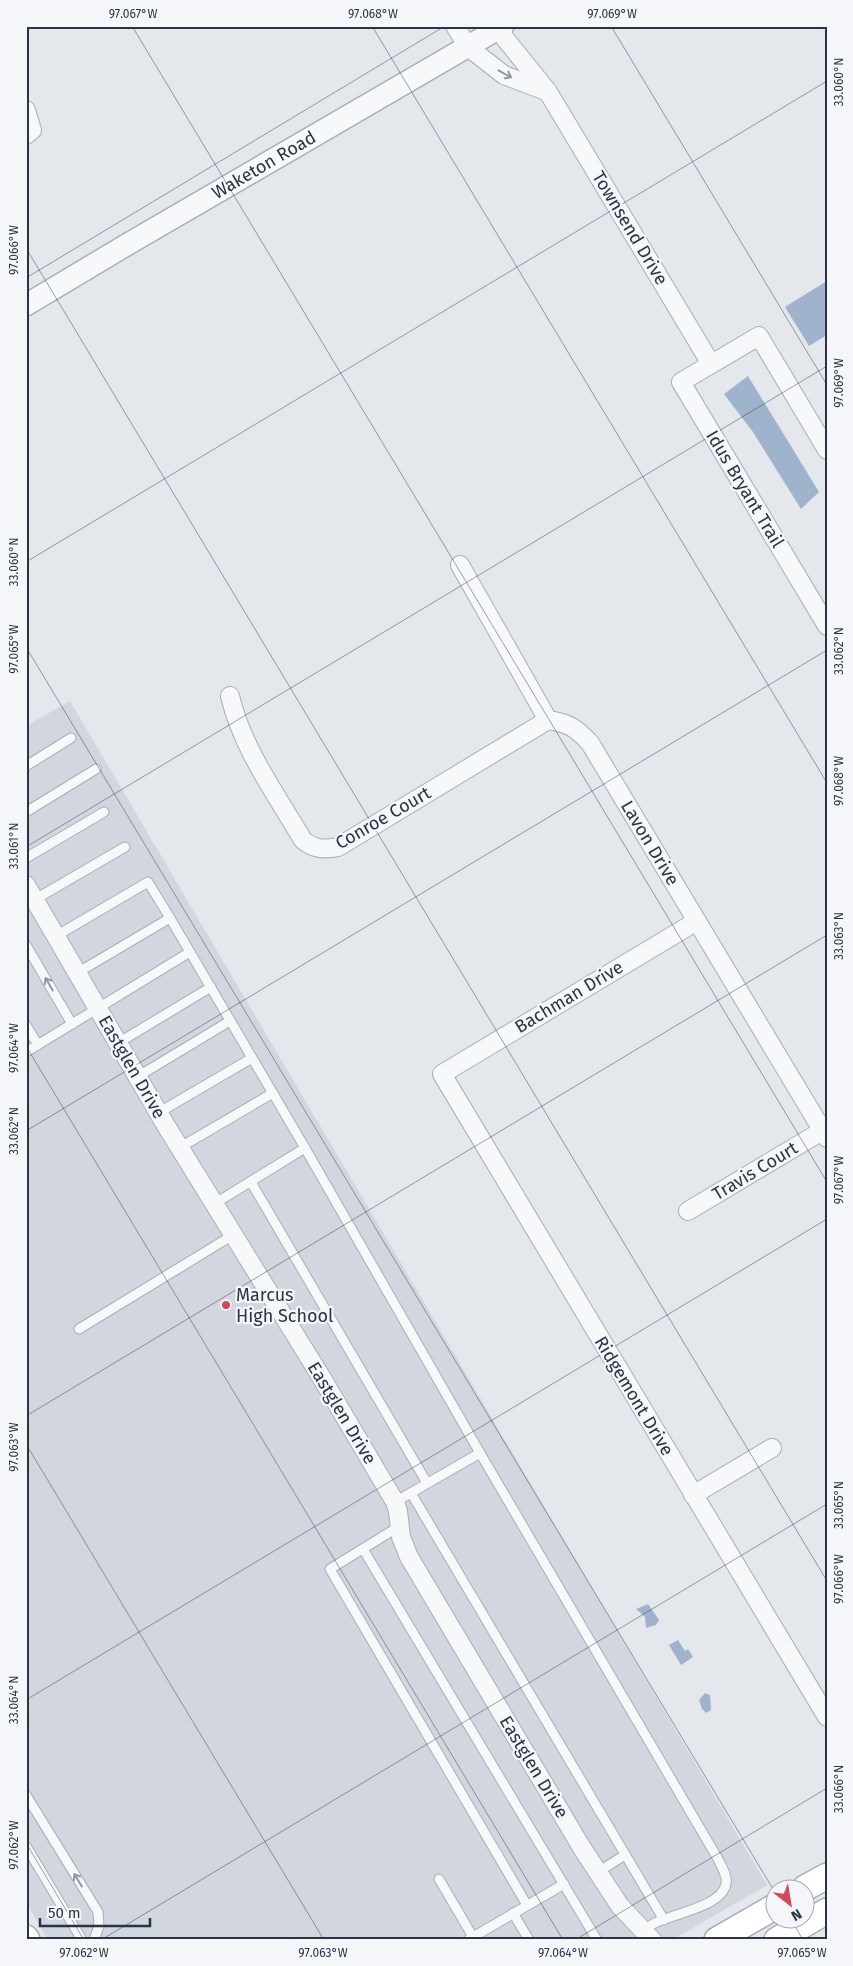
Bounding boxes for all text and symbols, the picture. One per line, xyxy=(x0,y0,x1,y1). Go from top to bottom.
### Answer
text: 97.067°W xyxy=(109,7,157,21)
text: 97.068°W xyxy=(348,7,398,21)
text: 97.069°W xyxy=(587,7,637,21)
text: 33.060°N xyxy=(832,58,846,106)
one-way arrow xyxy=(498,69,513,79)
street label: Waketon Road xyxy=(208,126,320,204)
street label: Townsend Drive xyxy=(587,167,673,289)
text: 97.066°W xyxy=(7,225,21,275)
text: 97.069°W xyxy=(832,358,846,408)
street label: Idus Bryant Trail xyxy=(701,426,789,552)
text: 33.060°N xyxy=(7,538,21,586)
text: 97.065°W xyxy=(7,624,21,674)
text: 33.062°N xyxy=(832,627,846,675)
text: 97.068°W xyxy=(832,756,846,806)
street label: Conroe Court xyxy=(331,782,435,854)
street label: Lavon Drive xyxy=(616,797,684,889)
text: 33.061°N xyxy=(7,823,21,869)
text: 33.063°N xyxy=(832,912,846,960)
street label: Bachman Drive xyxy=(511,956,627,1038)
one-way arrow xyxy=(44,977,54,992)
street label: Eastglen Drive xyxy=(94,1011,170,1123)
text: 97.064°W xyxy=(7,1023,21,1073)
text: 33.062°N xyxy=(7,1107,21,1155)
street label: Travis Court xyxy=(708,1137,802,1205)
text: 97.067°W xyxy=(832,1156,846,1204)
place label: Marcus High School xyxy=(236,1284,333,1327)
marker: Marcus High School xyxy=(220,1299,232,1311)
street label: Ridgemont Drive xyxy=(590,1332,678,1460)
street label: Eastglen Drive xyxy=(303,1358,381,1468)
text: 97.063°W xyxy=(7,1422,21,1472)
text: 33.065°N xyxy=(832,1481,846,1529)
text: 97.066°W xyxy=(832,1554,846,1604)
text: 33.064°N xyxy=(7,1676,21,1724)
street label: Eastglen Drive xyxy=(495,1712,573,1822)
text: 33.066°N xyxy=(832,1765,846,1813)
text: 97.062°W xyxy=(7,1820,21,1870)
one-way arrow xyxy=(73,1874,83,1888)
north arrow xyxy=(766,1878,816,1928)
scale bar xyxy=(40,1896,150,1928)
text: 50 m xyxy=(48,1904,81,1922)
text: N xyxy=(788,1905,805,1924)
text: 97.062°W xyxy=(59,1946,109,1960)
text: 97.063°W xyxy=(298,1946,348,1960)
text: 97.064°W xyxy=(538,1946,588,1960)
text: 97.065°W xyxy=(777,1946,827,1960)

